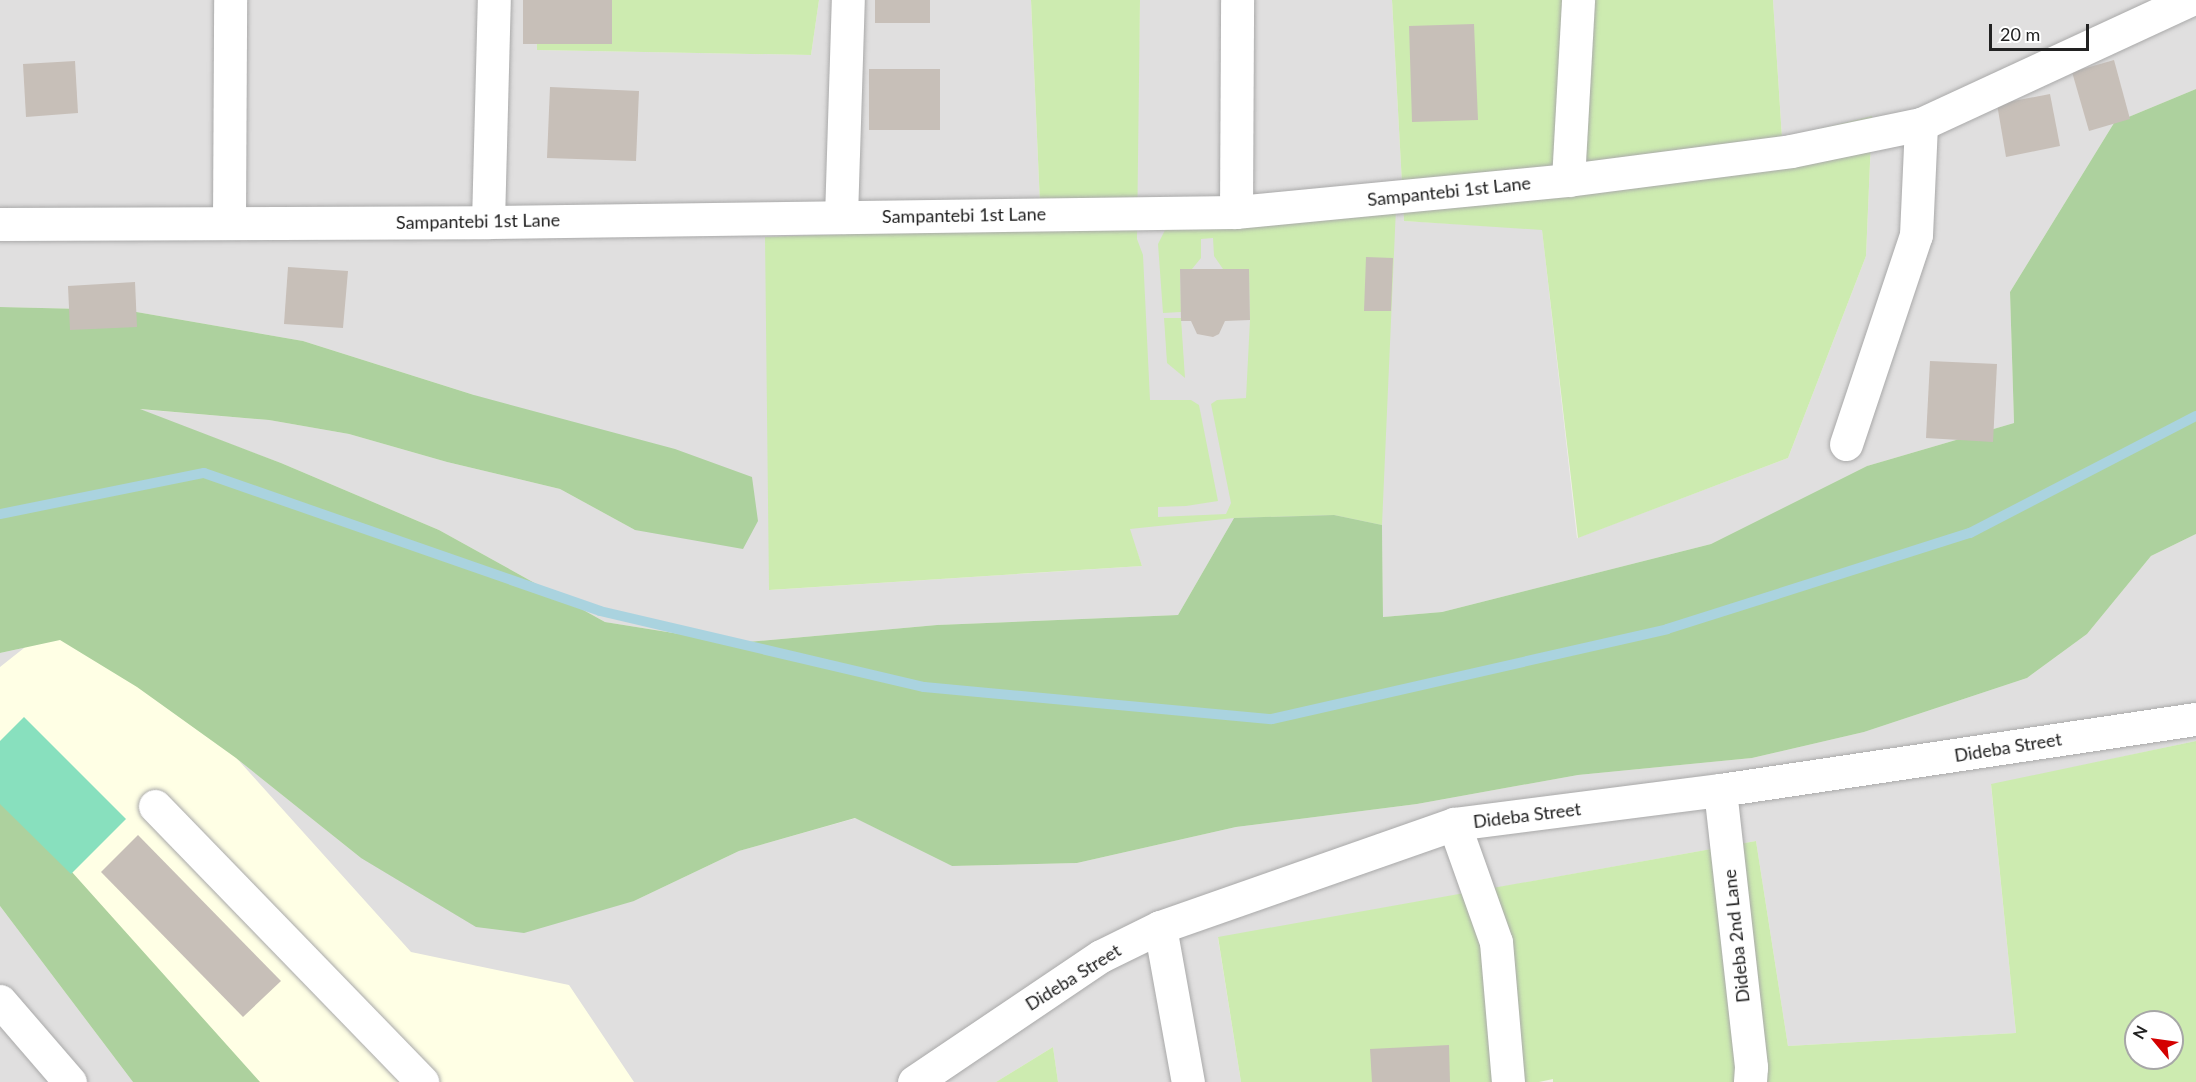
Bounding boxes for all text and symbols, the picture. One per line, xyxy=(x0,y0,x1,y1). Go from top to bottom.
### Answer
scale bar xyxy=(1992,12,2092,50)
text: 20 m xyxy=(2000,23,2040,45)
street label: Sampantebi 1st Lane xyxy=(1366,172,1532,210)
street label: Sampantebi 1st Lane xyxy=(882,203,1046,227)
street label: Sampantebi 1st Lane xyxy=(396,209,560,233)
street label: Dideba Street xyxy=(1953,728,2063,766)
street label: Dideba Street xyxy=(1472,798,1582,832)
street label: Dideba 2nd Lane xyxy=(1718,868,1754,1004)
street label: Dideba Street xyxy=(1021,939,1125,1015)
north arrow xyxy=(2124,1010,2184,1070)
text: N xyxy=(2128,1022,2151,1042)

